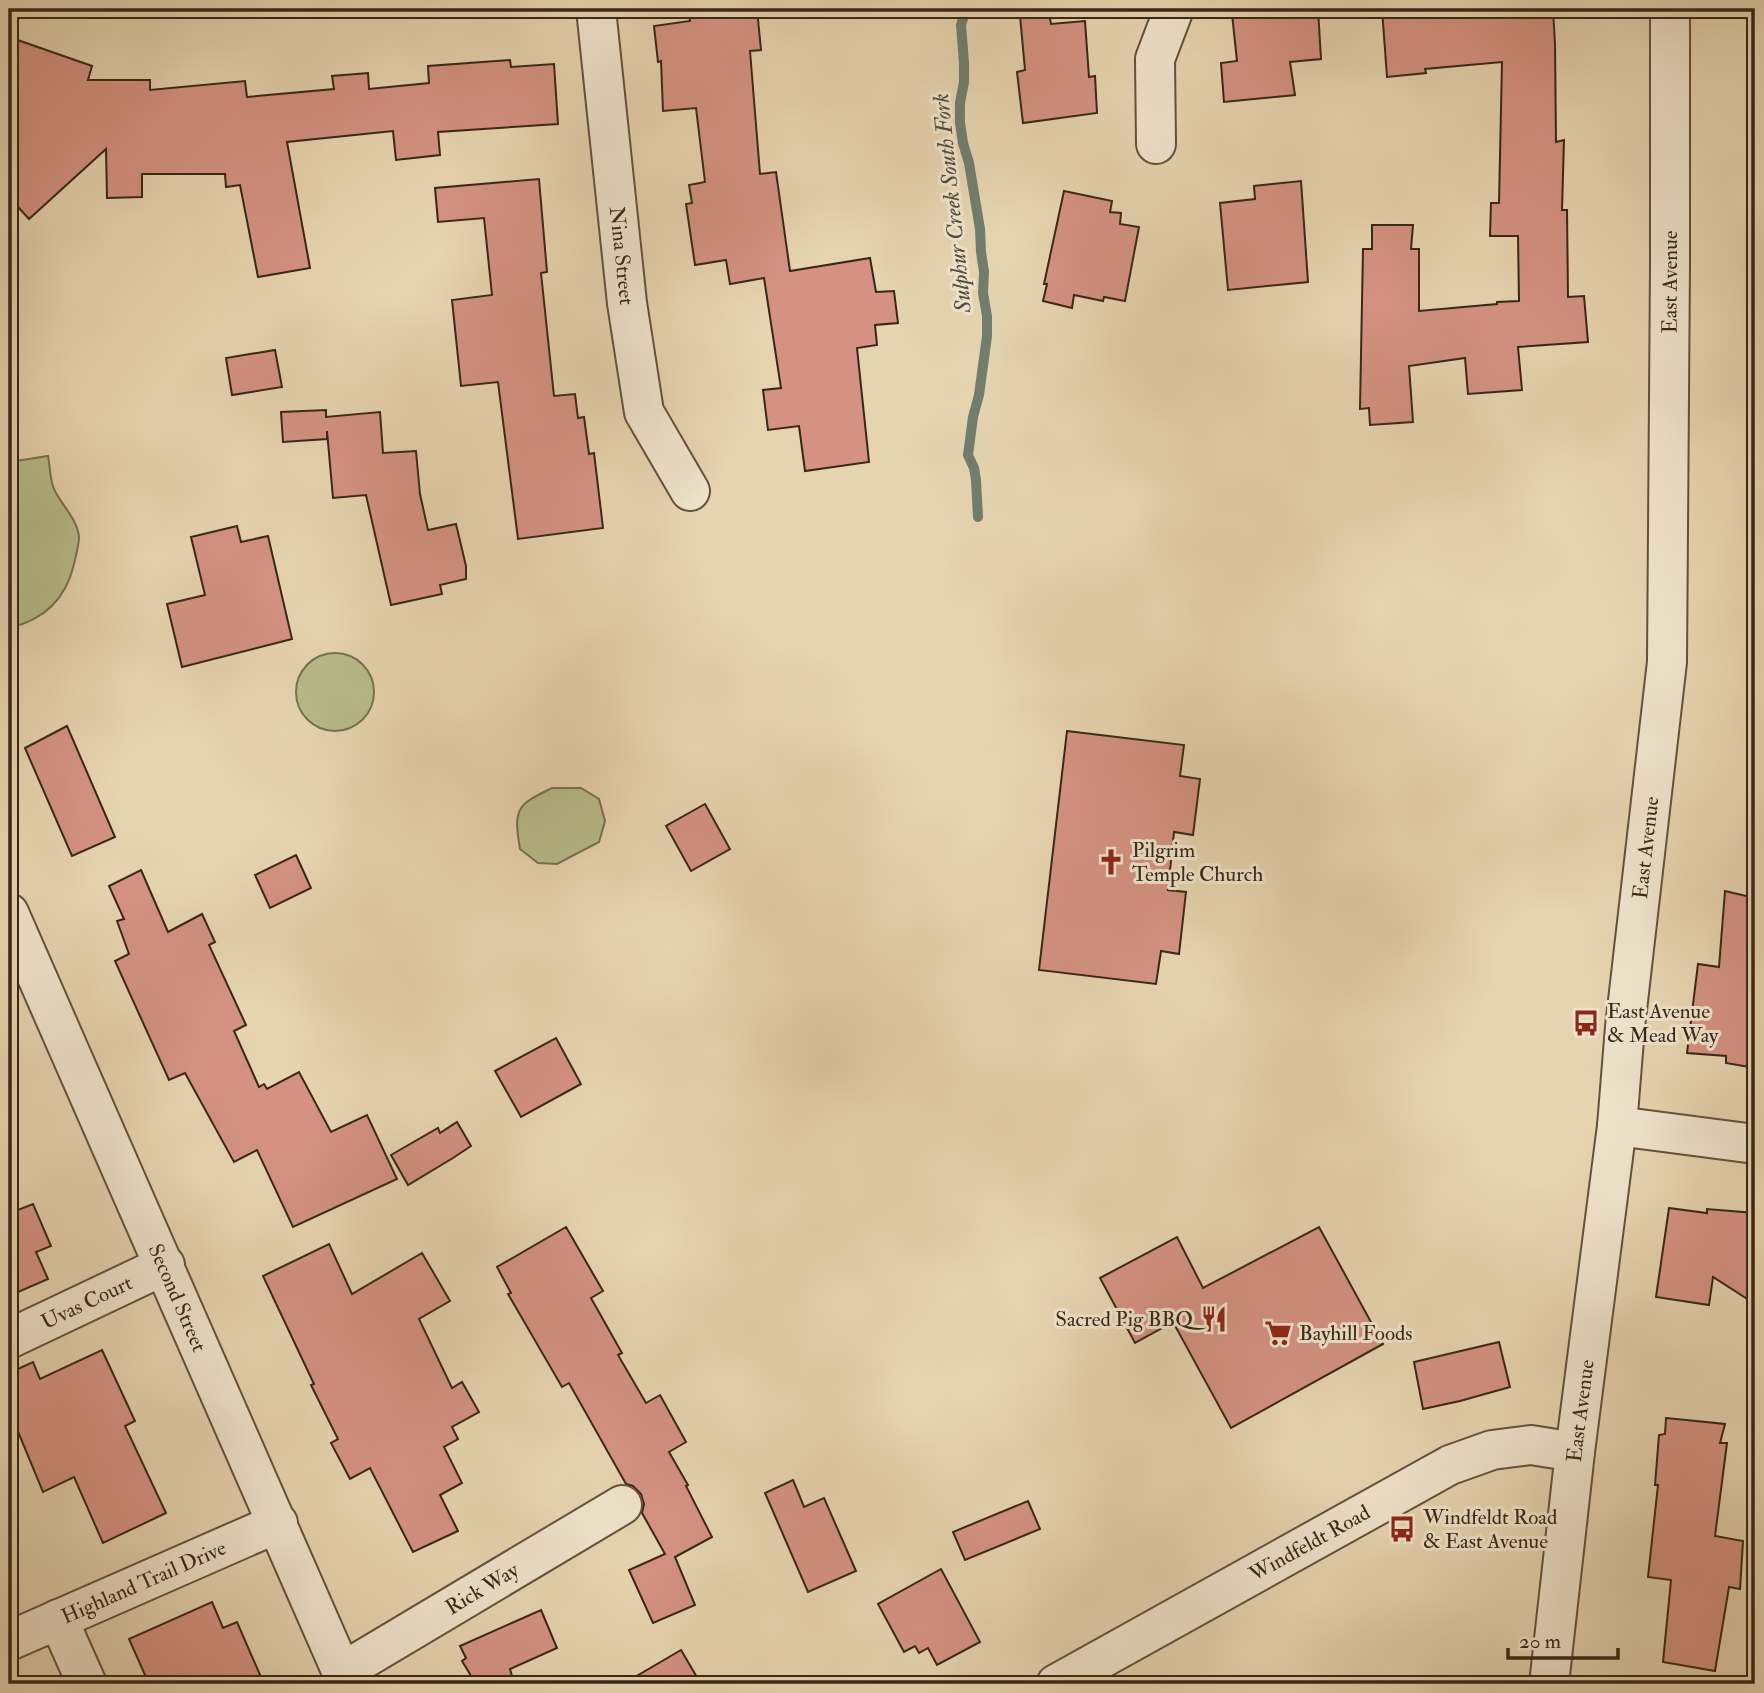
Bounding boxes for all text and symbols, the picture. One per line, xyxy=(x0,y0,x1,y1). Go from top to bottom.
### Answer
water label: Sulphur Creek South Fork xyxy=(926,92,978,315)
street label: Nina Street xyxy=(603,205,641,306)
street label: East Avenue xyxy=(1656,230,1684,334)
street label: East Avenue xyxy=(1626,795,1665,900)
place label: Pilgrim Temple Church xyxy=(1132,837,1263,888)
church icon: Pilgrim Temple Church xyxy=(1096,847,1126,877)
place label: East Avenue & Mead Way xyxy=(1607,998,1719,1049)
bus stop icon: East Avenue & Mead Way xyxy=(1571,1008,1601,1038)
street label: Second Street xyxy=(142,1239,213,1356)
street label: Uvas Court xyxy=(37,1269,137,1335)
restaurant icon: Sacred Pig BBQ xyxy=(1199,1304,1229,1334)
place label: Sacred Pig BBQ xyxy=(1055,1306,1206,1333)
supermarket icon: Bayhill Foods xyxy=(1263,1318,1293,1348)
place label: Bayhill Foods xyxy=(1299,1320,1413,1347)
street label: East Avenue xyxy=(1560,1358,1600,1463)
street label: Windfeldt Road xyxy=(1243,1498,1375,1588)
place label: Windfeldt Road & East Avenue xyxy=(1422,1504,1558,1555)
bus stop icon: Windfeldt Road & East Avenue xyxy=(1387,1514,1417,1544)
street label: Highland Trail Drive xyxy=(57,1534,230,1630)
street label: Rick Way xyxy=(440,1556,524,1621)
scale bar xyxy=(1508,1616,1619,1660)
text: 20 m xyxy=(1519,1628,1561,1655)

